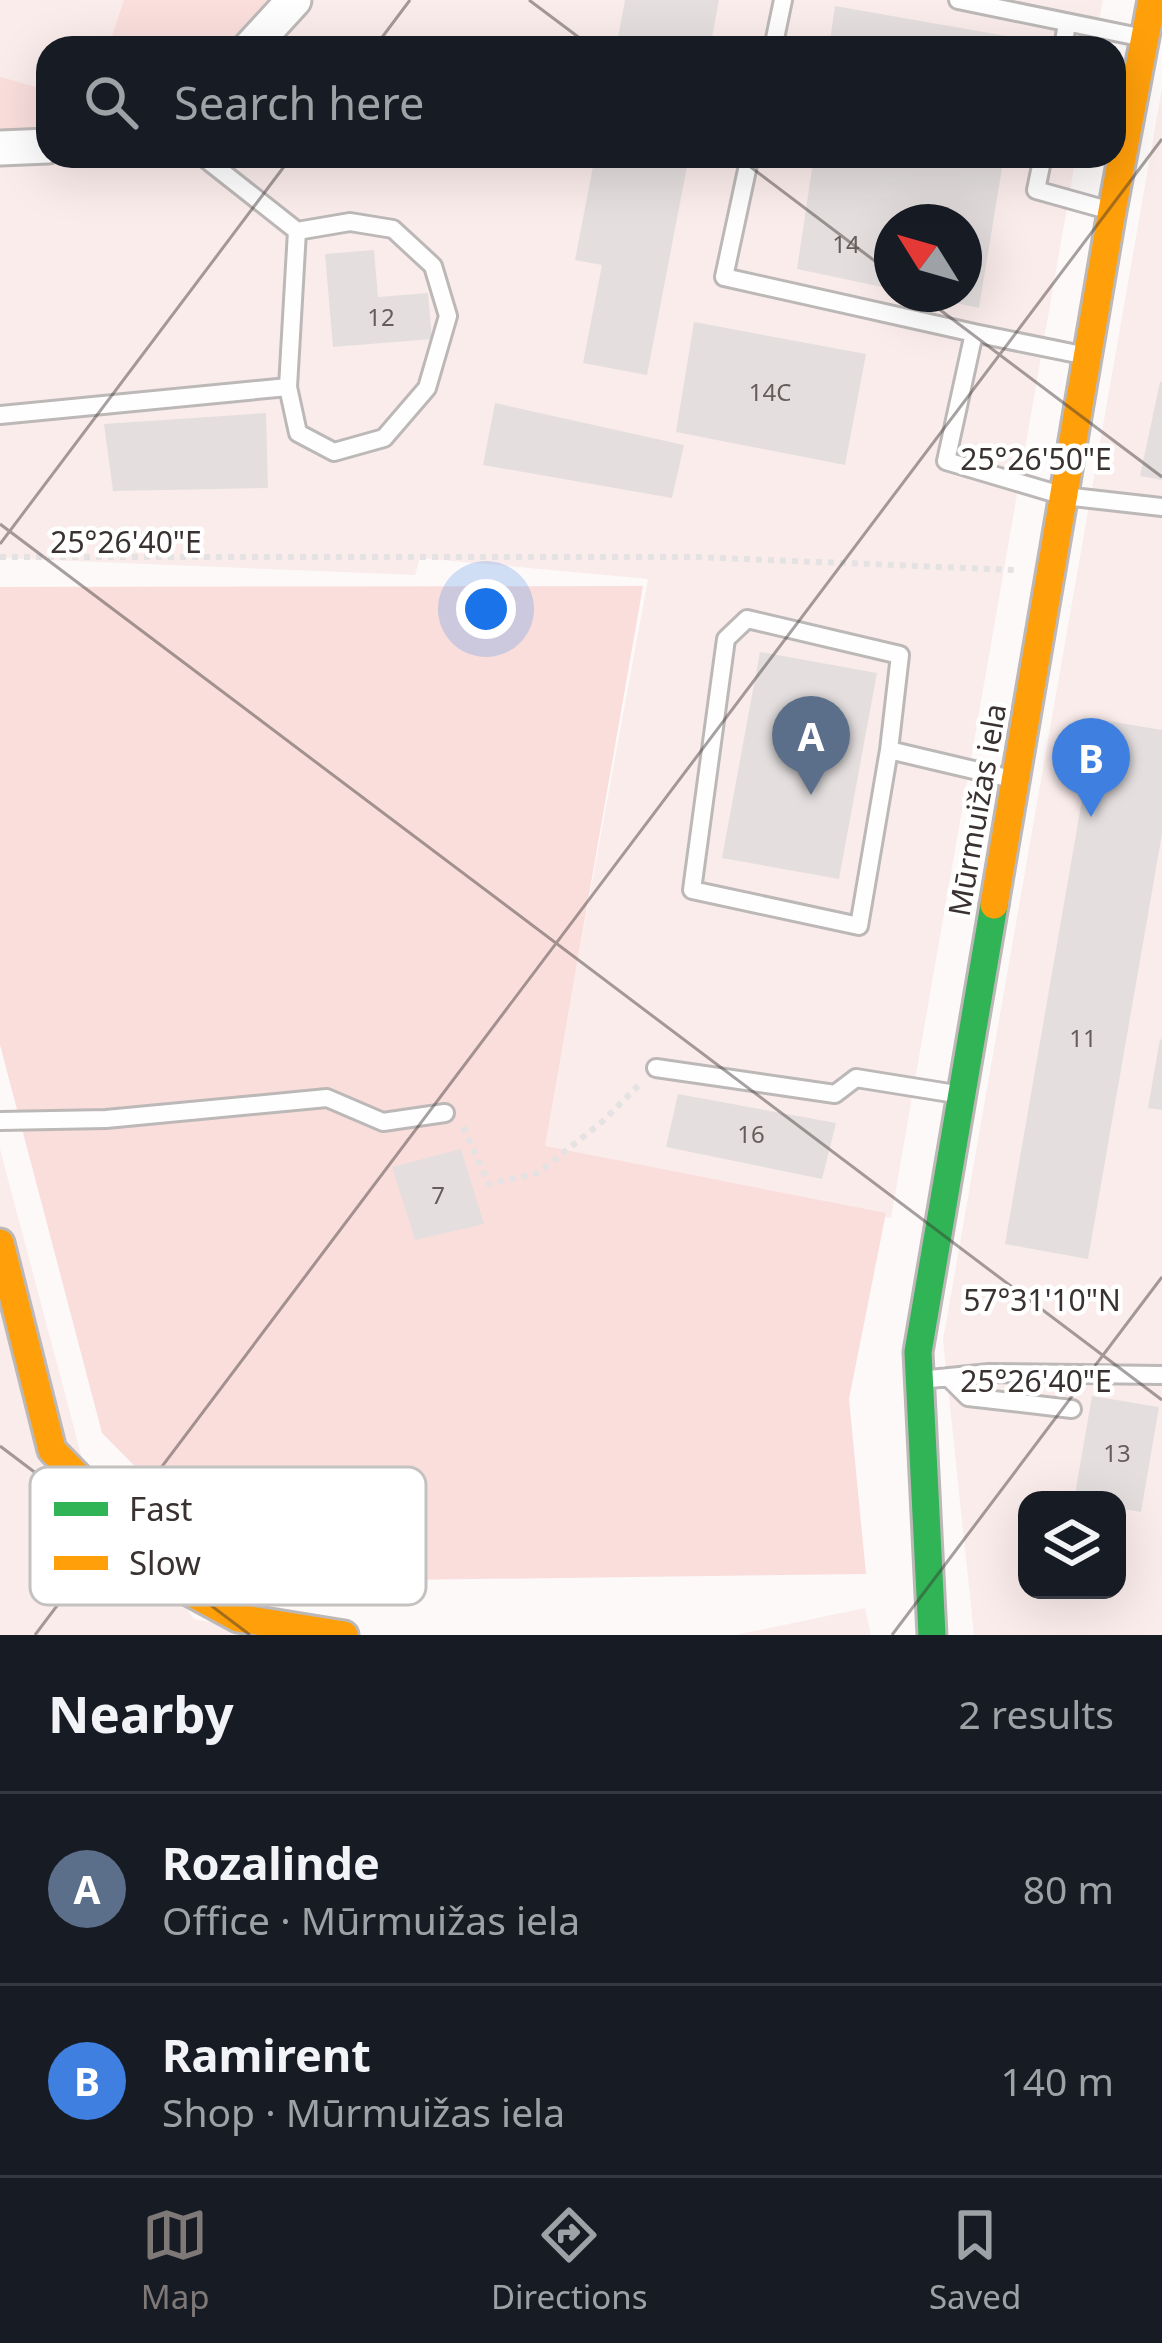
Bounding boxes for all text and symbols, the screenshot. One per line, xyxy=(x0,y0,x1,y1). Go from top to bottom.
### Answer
search box xyxy=(36,36,1126,168)
icon: search xyxy=(78,69,144,135)
text: Search here xyxy=(174,72,424,133)
north arrow xyxy=(874,204,982,312)
house number: 14 xyxy=(832,227,860,260)
house number: 12 xyxy=(367,300,395,333)
house number: 14C xyxy=(749,375,791,408)
text: 25°26'50"E xyxy=(960,438,1112,479)
text: 25°26'40"E xyxy=(50,521,202,562)
your location xyxy=(456,579,516,639)
pin: A xyxy=(772,696,850,795)
street label: Mūrmuižas iela xyxy=(938,700,1015,919)
pin: B xyxy=(1052,718,1130,817)
house number: 11 xyxy=(1069,1021,1097,1054)
house number: 16 xyxy=(737,1117,765,1150)
house number: 7 xyxy=(431,1178,445,1211)
text: 57°31'10"N xyxy=(963,1279,1121,1320)
text: 25°26'40"E xyxy=(960,1360,1112,1401)
house number: 13 xyxy=(1103,1436,1131,1469)
legend xyxy=(30,1467,426,1605)
text: Fast xyxy=(129,1486,192,1531)
map controls xyxy=(1018,1491,1126,1599)
button: layers xyxy=(1018,1491,1126,1599)
text: Slow xyxy=(129,1540,201,1585)
text: Nearby xyxy=(48,1678,234,1748)
text: 2 results xyxy=(959,1687,1114,1740)
text: Rozalinde xyxy=(162,1832,380,1893)
text: A xyxy=(74,1862,101,1915)
text: 80 m xyxy=(1023,1862,1114,1915)
text: Office · Mūrmuižas iela xyxy=(162,1893,580,1946)
text: Ramirent xyxy=(162,2024,371,2085)
text: B xyxy=(74,2054,100,2107)
text: 140 m xyxy=(1000,2054,1114,2107)
text: Shop · Mūrmuižas iela xyxy=(162,2085,565,2138)
tab: Map xyxy=(141,2202,209,2319)
tab: Directions xyxy=(491,2202,648,2319)
tab: Saved xyxy=(929,2202,1021,2319)

